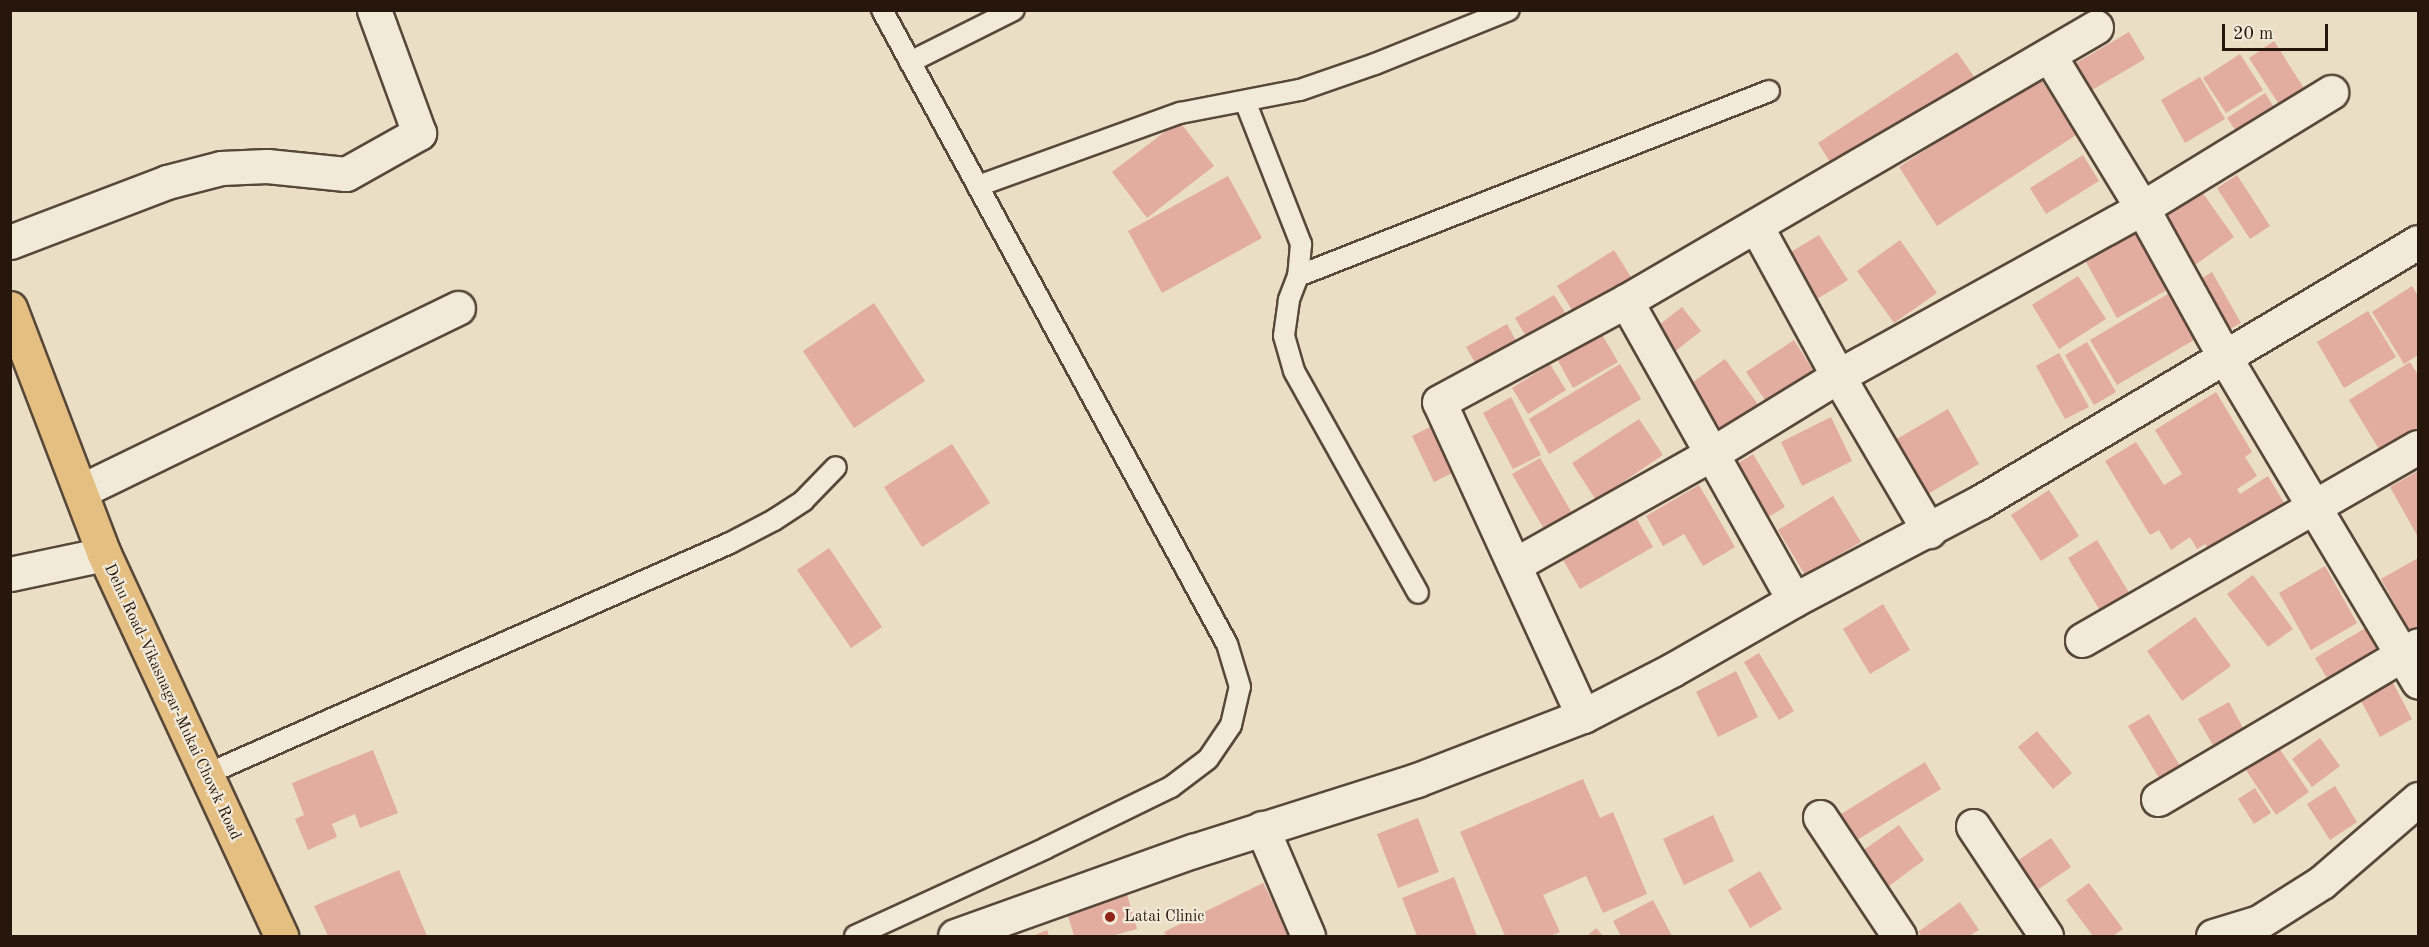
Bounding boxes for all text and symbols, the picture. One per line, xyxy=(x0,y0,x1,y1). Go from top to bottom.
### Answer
scale bar xyxy=(2225,12,2332,50)
text: 20 m xyxy=(2233,25,2273,43)
street label: Dehu Road-Vikasnagar-Mukai Chowk Road xyxy=(99,561,245,843)
place label: Latai Clinic xyxy=(1124,907,1204,927)
marker: Latai Clinic xyxy=(1101,908,1119,926)

